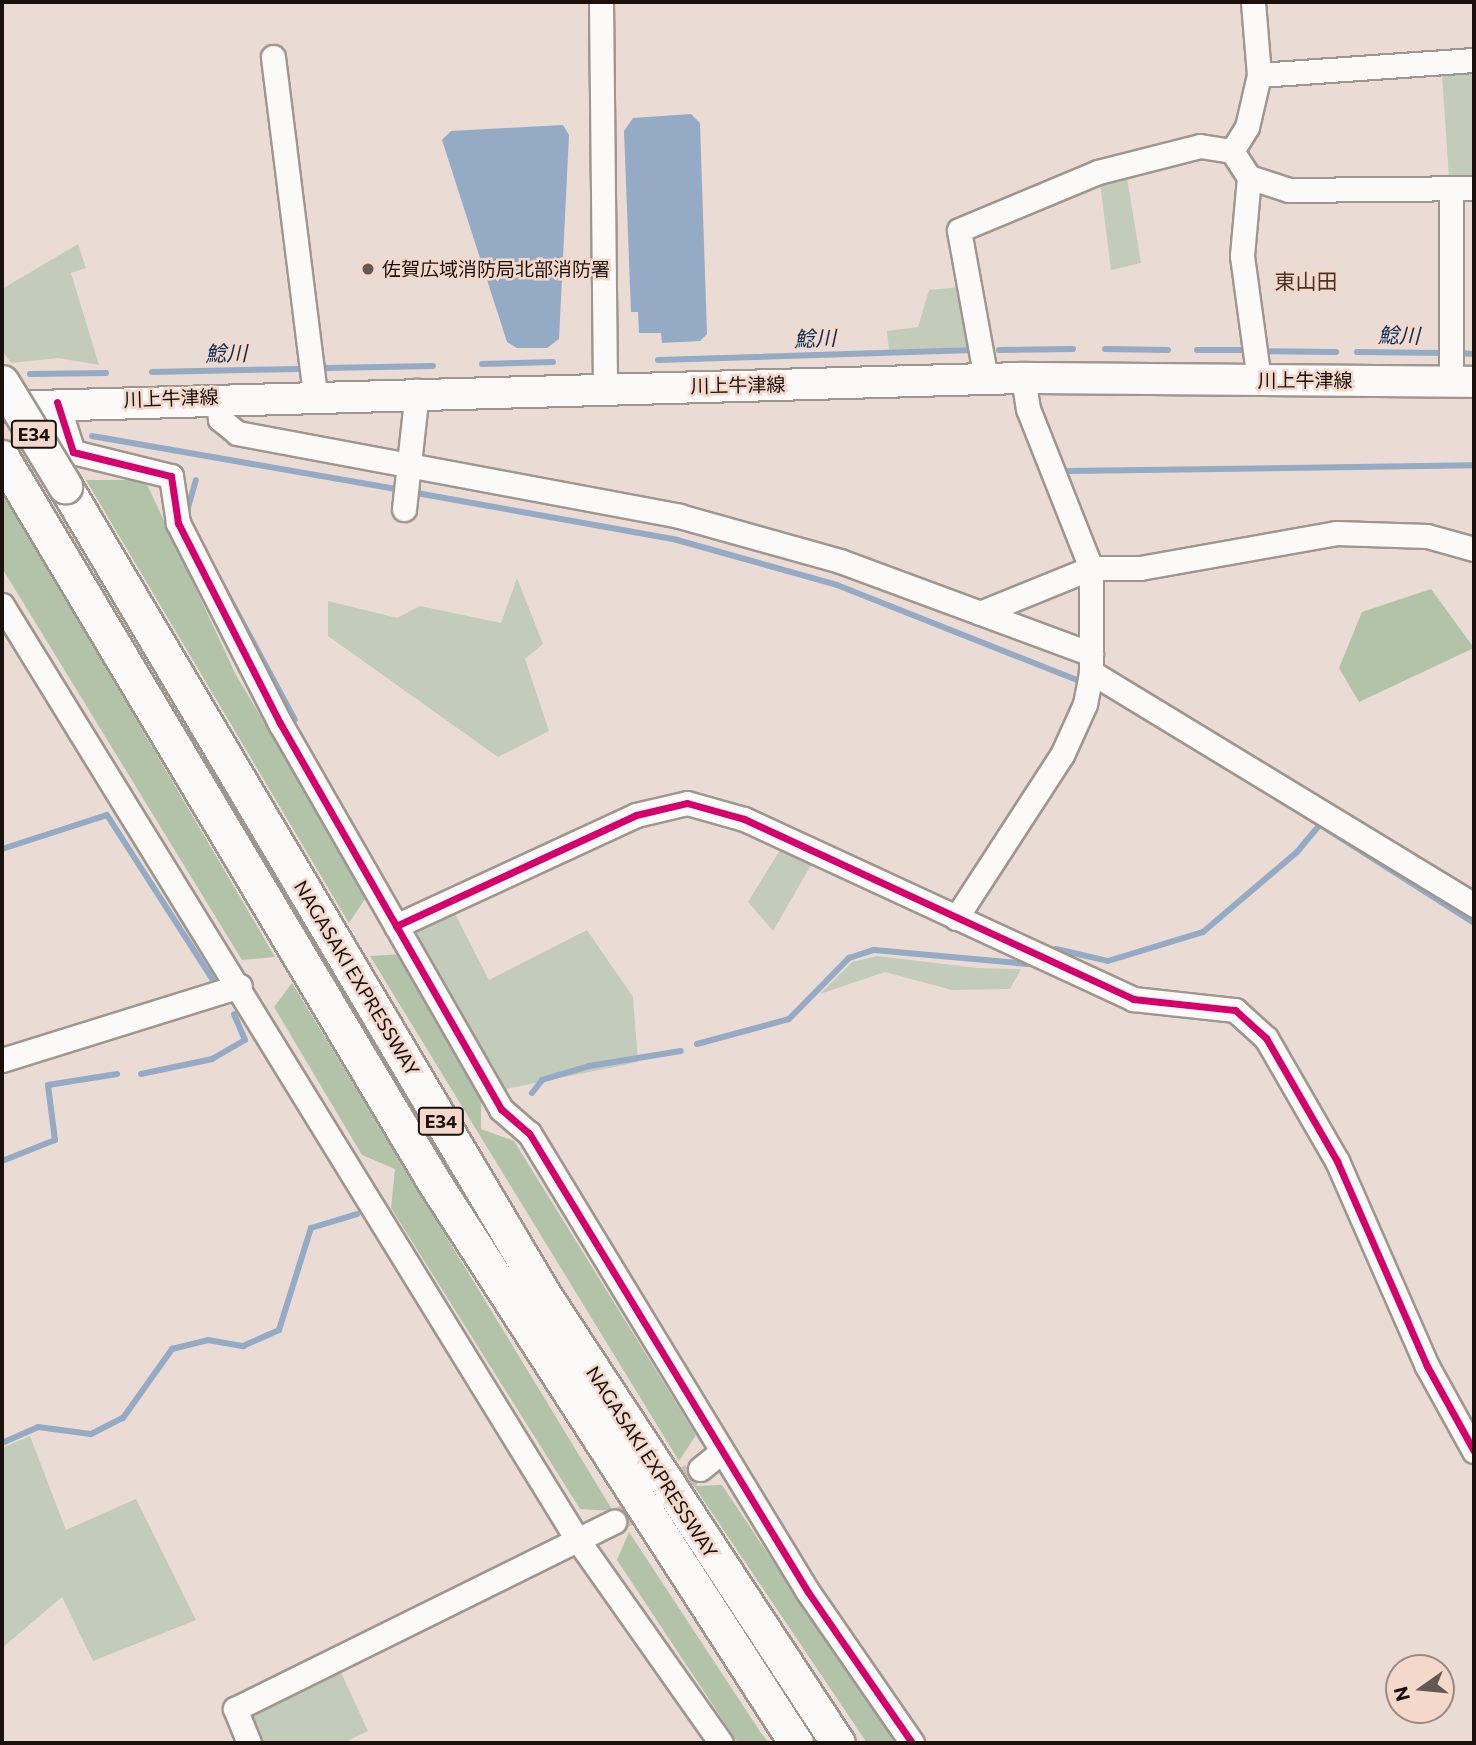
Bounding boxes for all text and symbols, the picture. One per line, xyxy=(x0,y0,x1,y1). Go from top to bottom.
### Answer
place label: 佐賀広域消防局北部消防署 xyxy=(382,258,610,280)
marker: 佐賀広域消防局北部消防署 xyxy=(360,261,376,277)
district label: 東山田 xyxy=(1275,268,1337,294)
water label: 鯰川 xyxy=(1378,322,1420,348)
water label: 鯰川 xyxy=(794,325,836,351)
water label: 鯰川 xyxy=(205,340,247,366)
street label: 川上牛津線 xyxy=(1258,369,1352,391)
street label: 川上牛津線 xyxy=(690,373,786,397)
street label: 川上牛津線 xyxy=(123,385,219,411)
road number: E34 xyxy=(9,420,58,448)
street label: NAGASAKI EXPRESSWAY xyxy=(290,876,424,1080)
road number: E34 xyxy=(416,1106,466,1136)
street label: NAGASAKI EXPRESSWAY xyxy=(582,1362,722,1562)
north arrow xyxy=(1385,1654,1455,1724)
text: N xyxy=(1388,1684,1414,1704)

